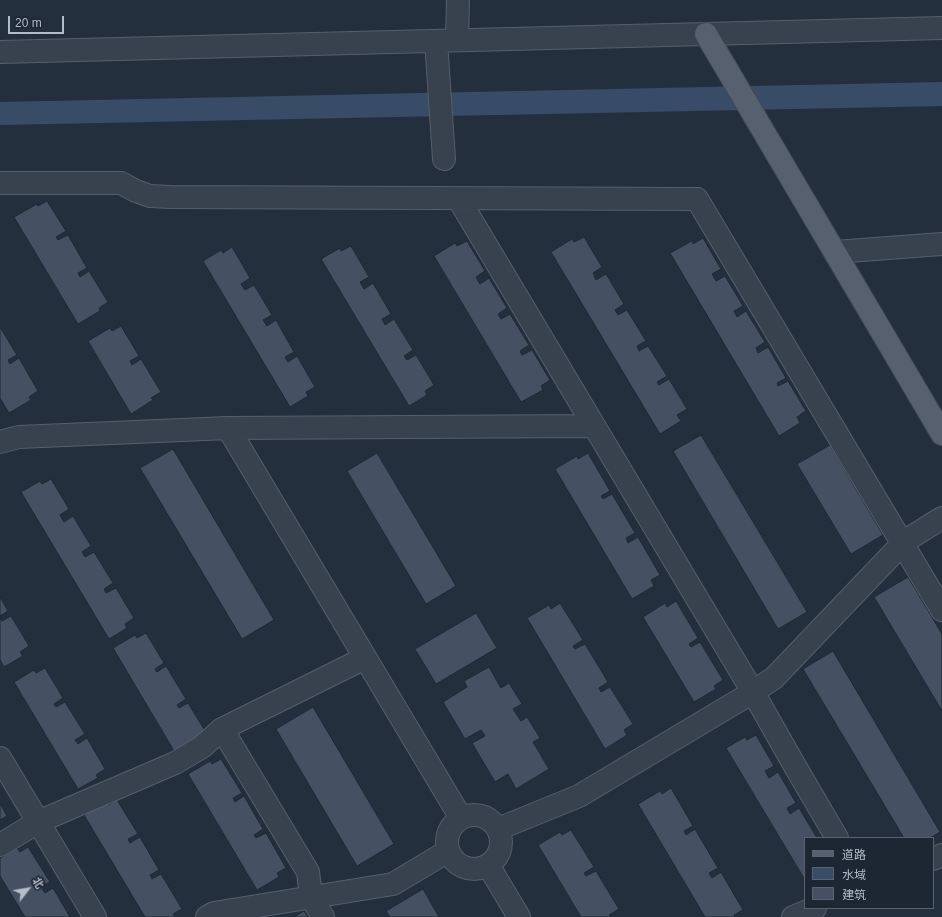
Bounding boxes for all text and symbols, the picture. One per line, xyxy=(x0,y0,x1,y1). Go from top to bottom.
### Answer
scale bar xyxy=(10,8,66,34)
text: 20 m xyxy=(15,16,42,30)
legend xyxy=(804,837,934,909)
text: 道路 xyxy=(842,848,866,862)
text: 水域 xyxy=(842,868,866,882)
north arrow xyxy=(8,869,48,909)
text: 北 xyxy=(30,875,46,891)
text: 建筑 xyxy=(842,888,866,902)

